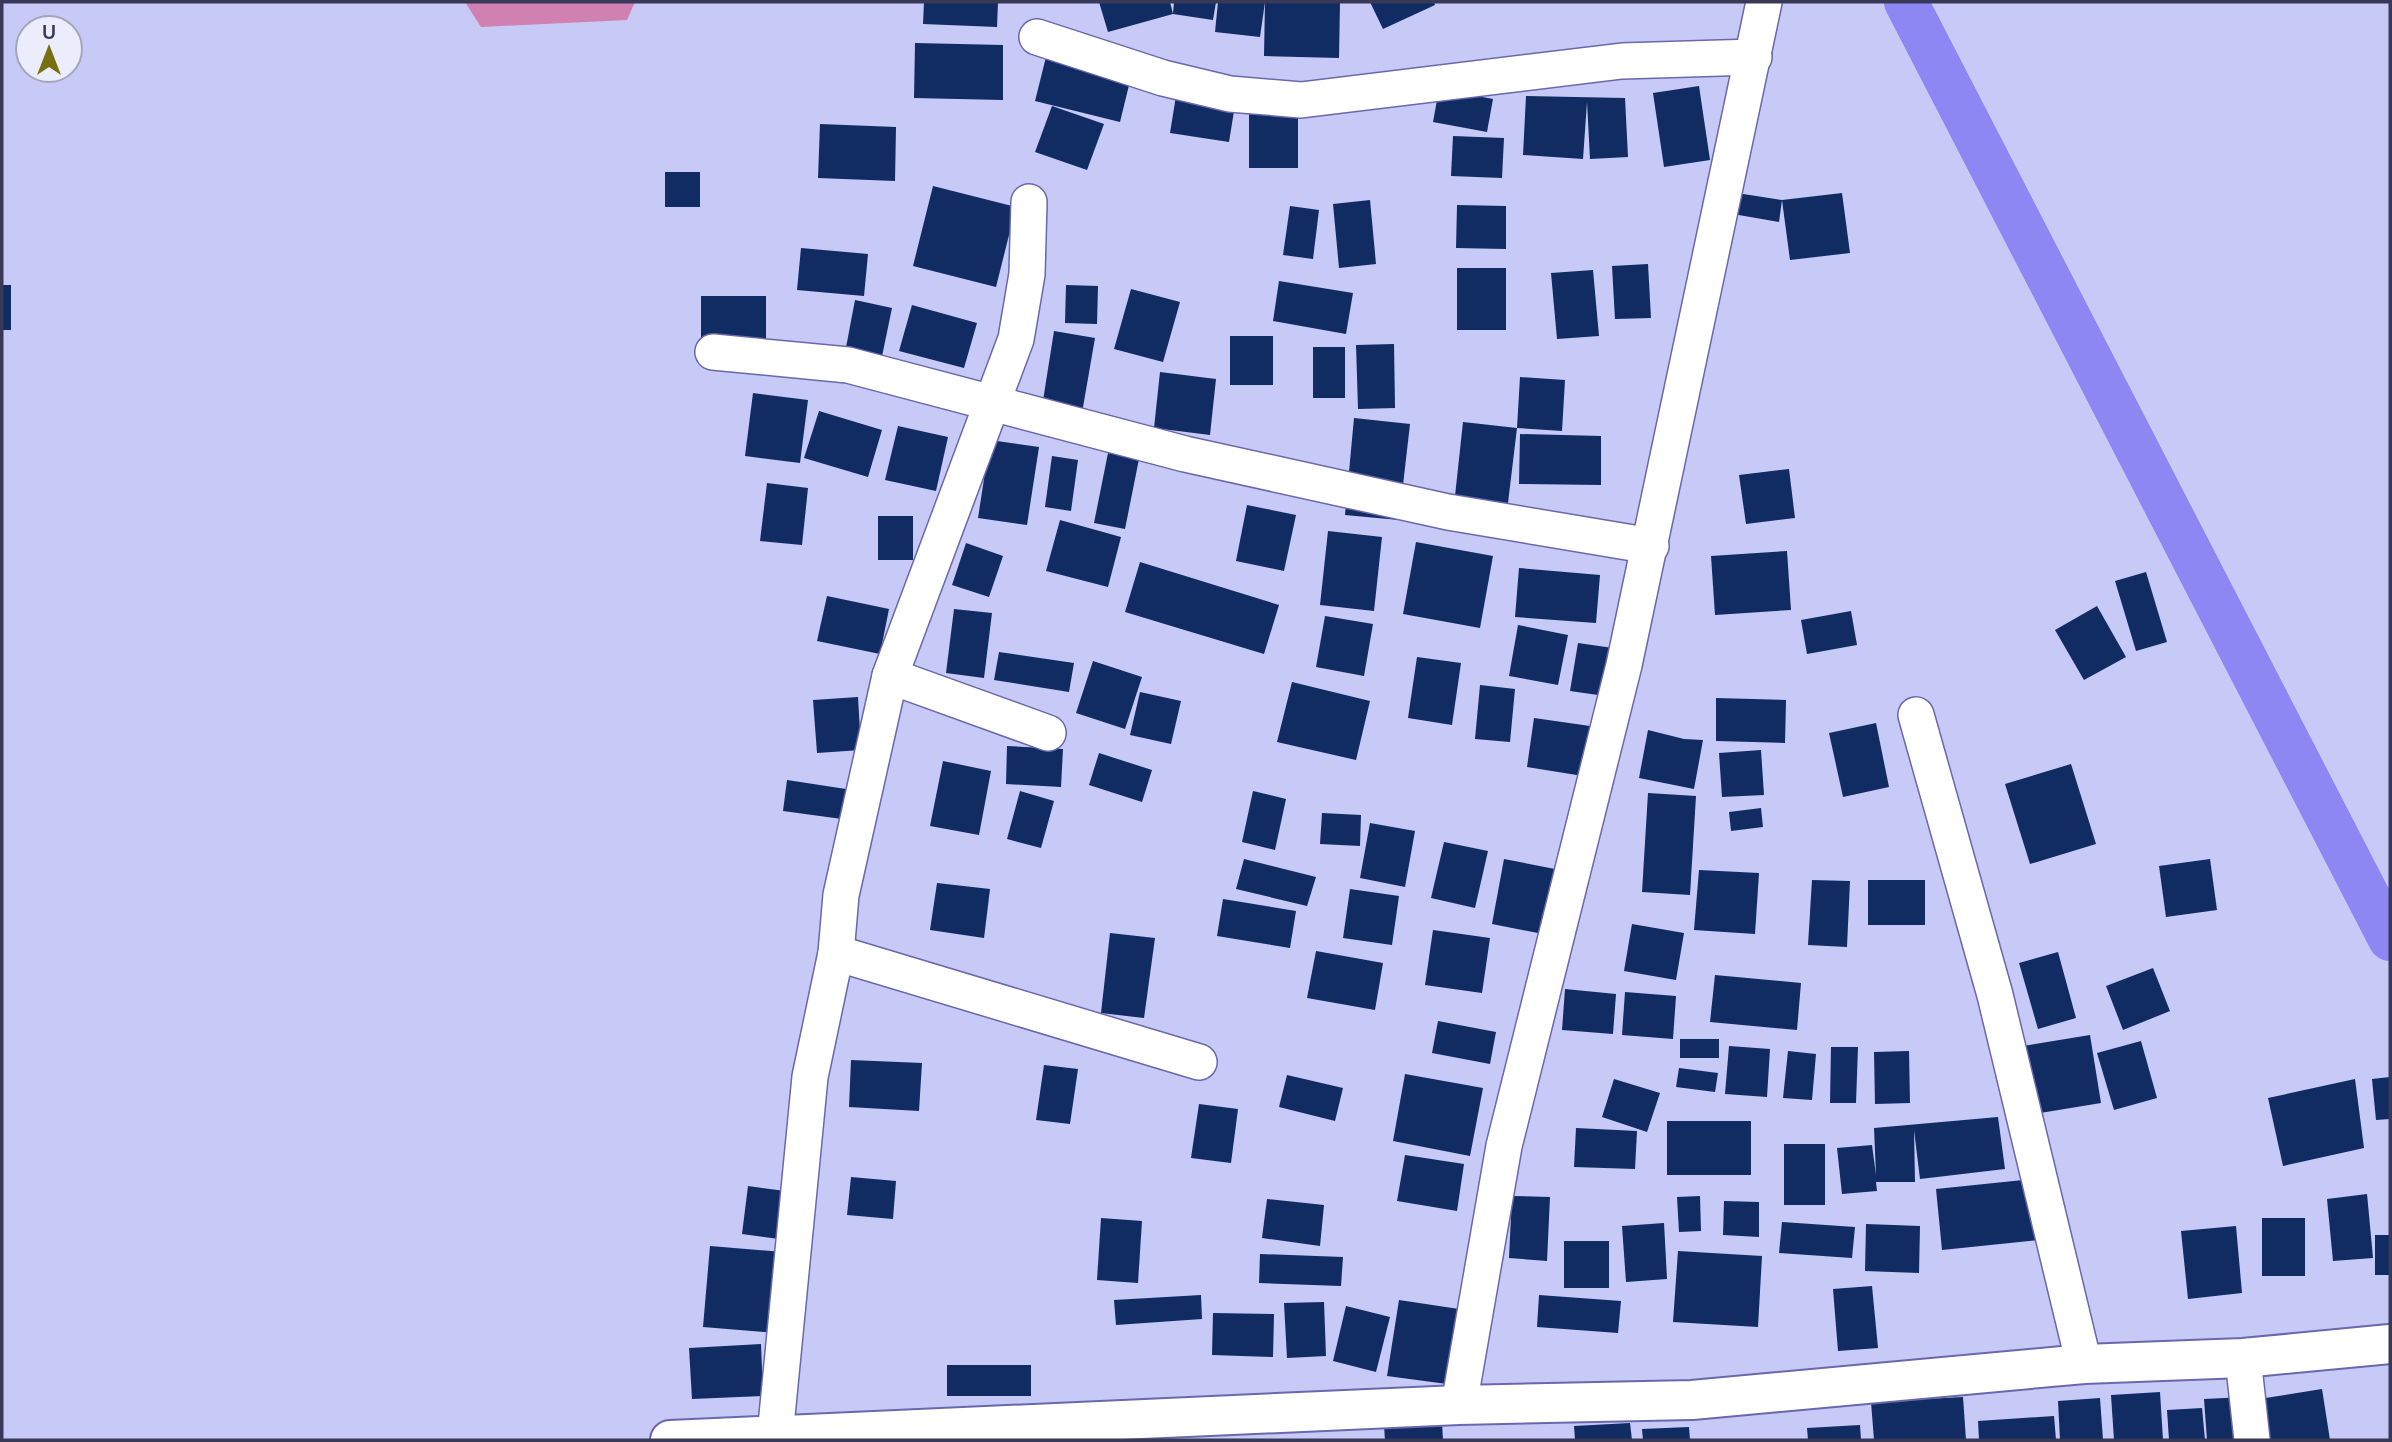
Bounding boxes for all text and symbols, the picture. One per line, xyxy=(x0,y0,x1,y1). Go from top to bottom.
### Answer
north arrow xyxy=(14,14,84,84)
text: U xyxy=(42,20,56,43)

